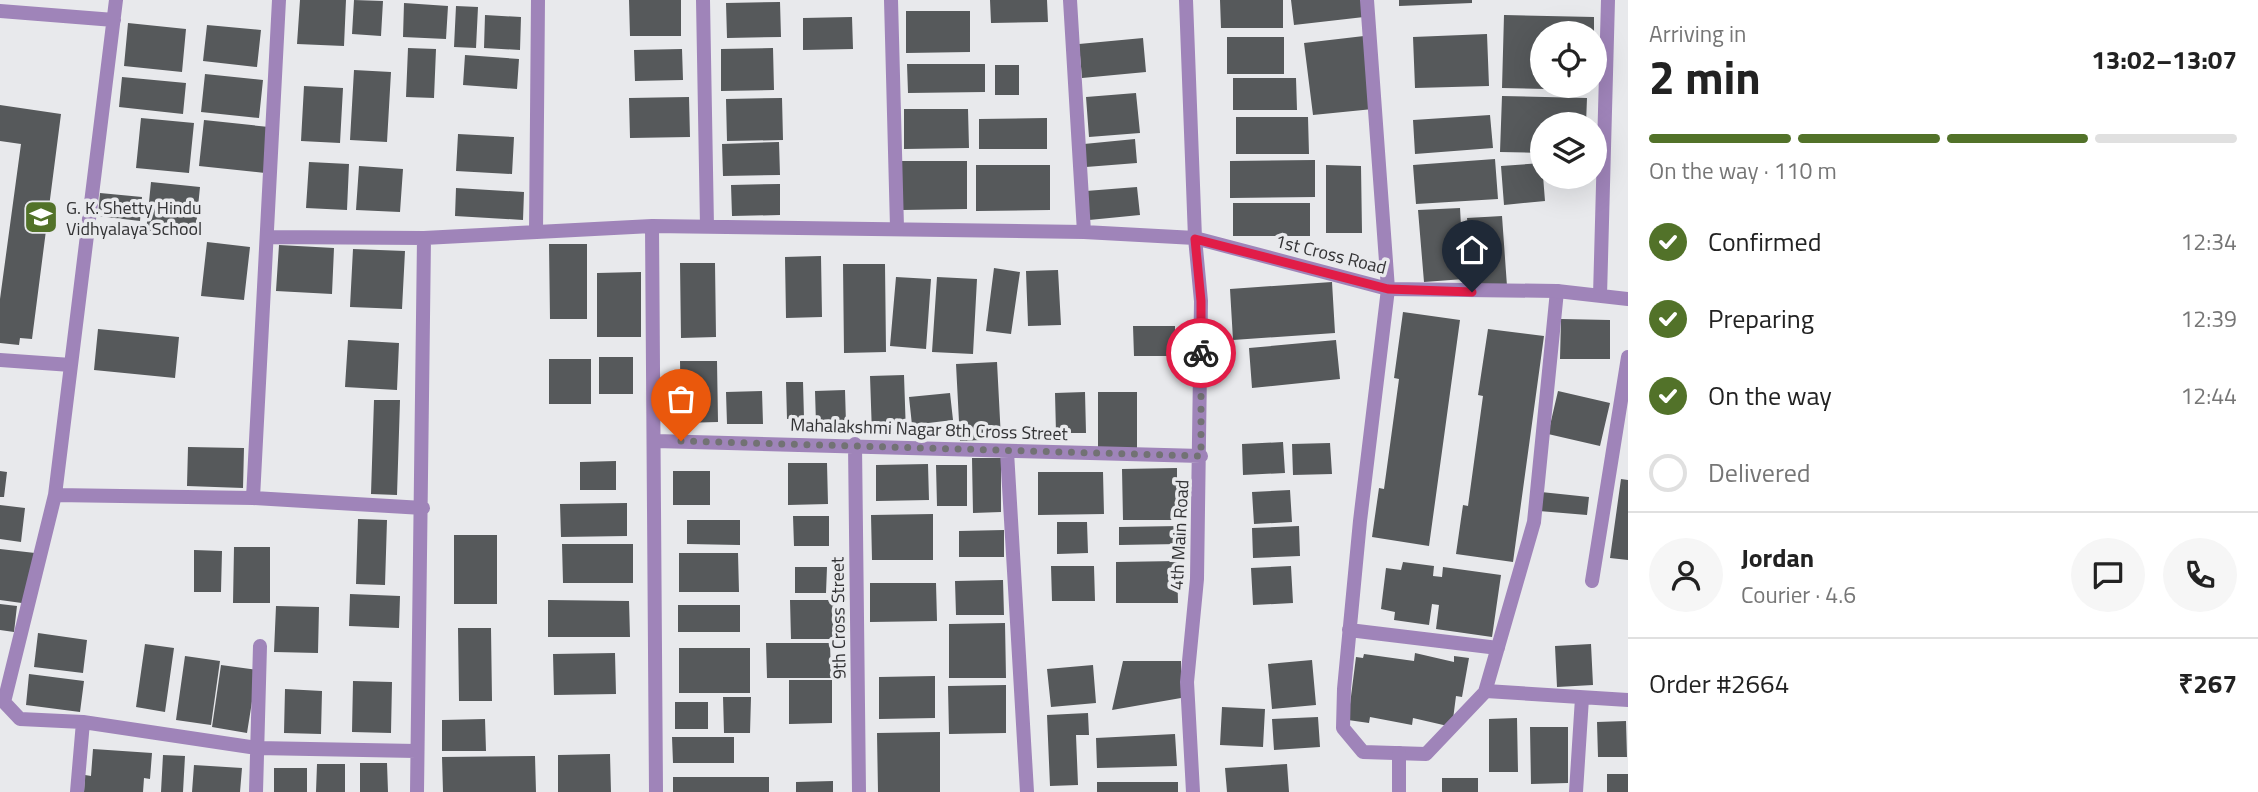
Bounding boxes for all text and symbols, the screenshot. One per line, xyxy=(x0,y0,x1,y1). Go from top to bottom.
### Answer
text: Arriving in xyxy=(1649,16,1746,51)
map controls xyxy=(1530,21,1607,189)
button: locate xyxy=(1530,21,1607,98)
text: 13:02–13:07 xyxy=(2091,40,2237,79)
text: 2 min xyxy=(1649,42,1761,112)
button: layers xyxy=(1530,112,1607,189)
text: On the way · 110 m xyxy=(1649,153,1837,188)
place label: G. K. Shetty Hindu Vidhyalaya School xyxy=(66,194,202,242)
school or university icon: G. K. Shetty Hindu Vidhyalaya School xyxy=(22,198,60,236)
pin xyxy=(1442,220,1502,292)
text: Confirmed xyxy=(1708,222,1822,261)
icon: check xyxy=(1649,223,1687,261)
text: 12:34 xyxy=(2180,224,2237,259)
street label: 1st Cross Road xyxy=(1273,227,1389,281)
icon: home xyxy=(1453,231,1491,269)
text: Preparing xyxy=(1708,299,1814,338)
icon: check xyxy=(1649,300,1687,338)
text: 12:39 xyxy=(2180,301,2237,336)
courier xyxy=(1166,318,1236,388)
icon: bike xyxy=(1182,334,1220,372)
pin xyxy=(651,369,711,441)
text: On the way xyxy=(1708,376,1832,415)
icon: check xyxy=(1649,377,1687,415)
text: 12:44 xyxy=(2180,378,2237,413)
icon: bag xyxy=(662,380,700,418)
street label: Mahalakshmi Nagar 8th Cross Street xyxy=(790,411,1069,447)
text: Delivered xyxy=(1708,453,1811,492)
street label: 4th Main Road xyxy=(1163,479,1195,591)
button: person xyxy=(1649,538,1723,612)
text: Jordan xyxy=(1741,538,1814,577)
button: chat xyxy=(2071,538,2145,612)
button: phone xyxy=(2163,538,2237,612)
street label: 9th Cross Street xyxy=(823,556,853,679)
text: Courier · 4.6 xyxy=(1741,577,1856,612)
text: Order #2664 xyxy=(1649,664,1789,703)
text: ₹267 xyxy=(2178,664,2237,703)

